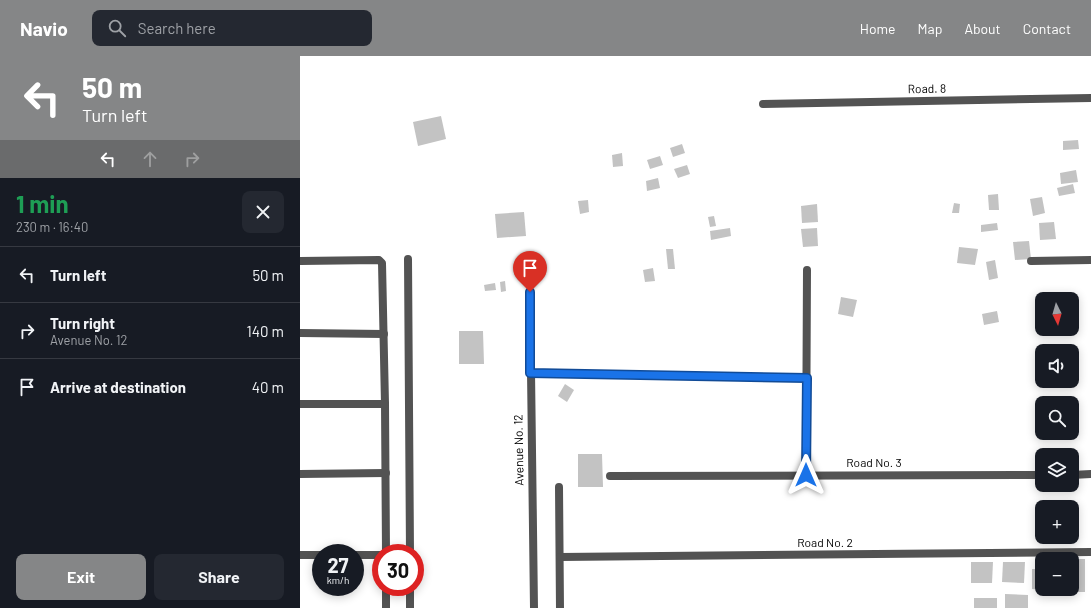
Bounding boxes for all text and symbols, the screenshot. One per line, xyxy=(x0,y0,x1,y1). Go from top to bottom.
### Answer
search box xyxy=(92,10,372,46)
text: Navio xyxy=(20,17,68,40)
icon: search xyxy=(106,17,128,39)
text: Search here xyxy=(138,19,216,37)
text: Home xyxy=(860,20,896,37)
text: Map xyxy=(918,20,942,37)
text: About xyxy=(964,20,1001,37)
text: Contact xyxy=(1023,20,1071,37)
text: 50 m xyxy=(82,70,142,104)
icon: left xyxy=(16,72,68,124)
street label: Road. 8 xyxy=(908,81,946,95)
text: Turn left xyxy=(82,104,148,126)
icon: left xyxy=(97,148,119,170)
icon: ahead xyxy=(139,148,161,170)
icon: right xyxy=(181,148,203,170)
text: 1 min xyxy=(16,189,69,218)
button: close xyxy=(242,191,284,233)
text: 230 m · 16:40 xyxy=(16,219,88,235)
pin xyxy=(513,251,547,292)
icon: arrive xyxy=(519,257,541,279)
icon: left xyxy=(16,264,38,286)
text: Turn left xyxy=(50,266,106,284)
text: 50 m xyxy=(252,266,284,284)
north arrow xyxy=(1035,292,1079,336)
map controls xyxy=(1035,292,1079,596)
text: Turn right xyxy=(50,314,115,332)
icon: right xyxy=(16,320,38,342)
text: 140 m xyxy=(247,322,284,340)
text: Avenue No. 12 xyxy=(50,332,127,348)
button: sound xyxy=(1035,344,1079,388)
icon: arrive xyxy=(16,376,38,398)
text: Arrive at destination xyxy=(50,378,186,396)
text: 40 m xyxy=(252,378,284,396)
button: search xyxy=(1035,396,1079,440)
street label: Avenue No. 12 xyxy=(510,414,526,486)
button: layers xyxy=(1035,448,1079,492)
position arrow xyxy=(785,454,827,496)
street label: Road No. 3 xyxy=(846,455,902,469)
button: + xyxy=(1035,500,1079,544)
street label: Road No. 2 xyxy=(797,535,853,549)
speed limit sign: 30 xyxy=(372,544,424,596)
button: − xyxy=(1035,552,1079,596)
text: 27 xyxy=(327,553,349,577)
button: Exit xyxy=(16,554,146,600)
button: Share xyxy=(154,554,284,600)
text: km/h xyxy=(327,574,349,586)

